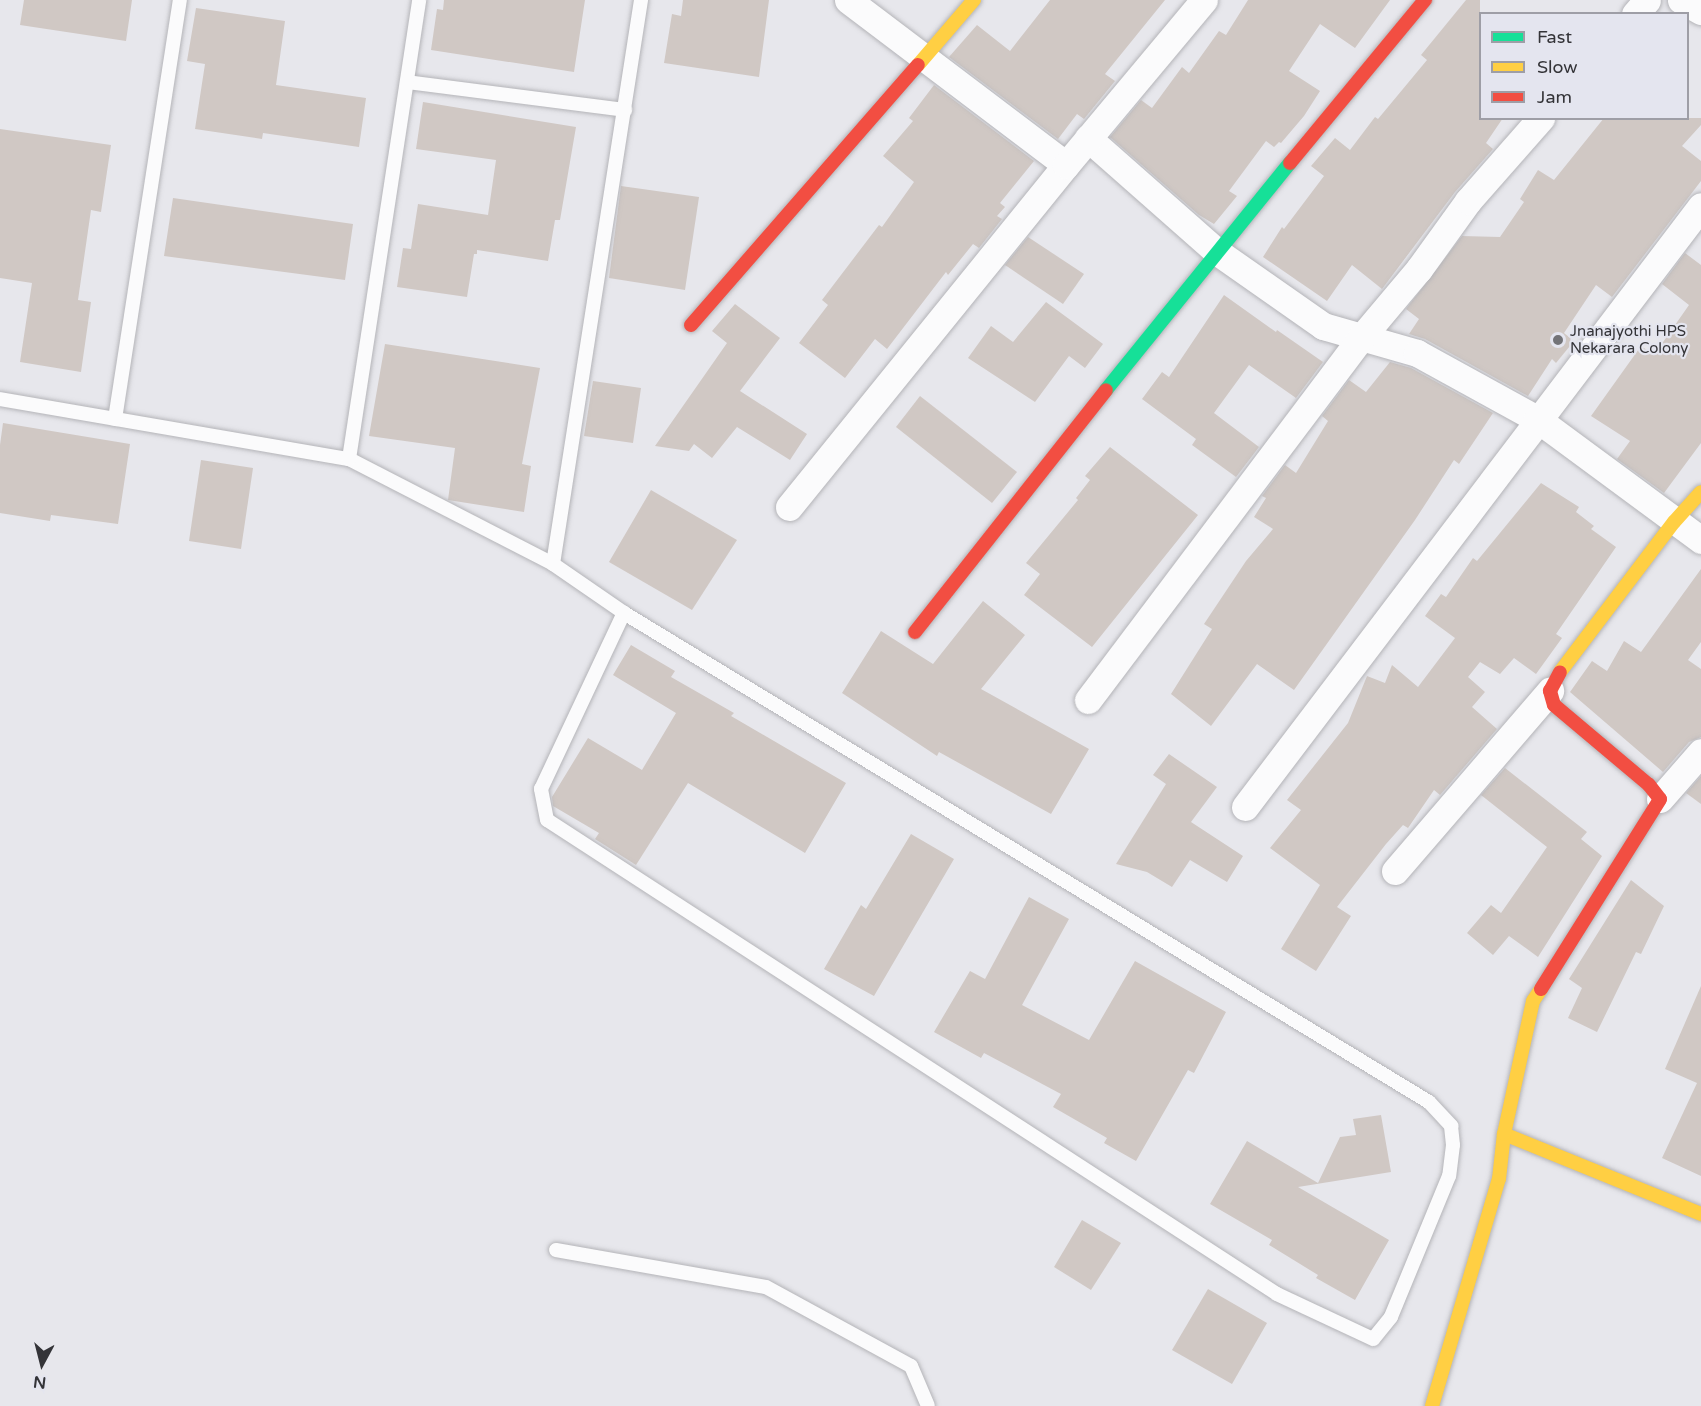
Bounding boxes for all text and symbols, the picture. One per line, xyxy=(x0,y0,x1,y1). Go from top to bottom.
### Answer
legend xyxy=(1479,12,1689,120)
text: Fast xyxy=(1537,26,1572,48)
text: Slow xyxy=(1537,56,1578,78)
text: Jam xyxy=(1537,86,1572,108)
place label: Jnanajyothi HPS Nekarara Colony xyxy=(1570,322,1688,357)
marker: Jnanajyothi HPS Nekarara Colony xyxy=(1551,333,1565,347)
north arrow xyxy=(12,1334,72,1394)
text: N xyxy=(32,1371,47,1393)

